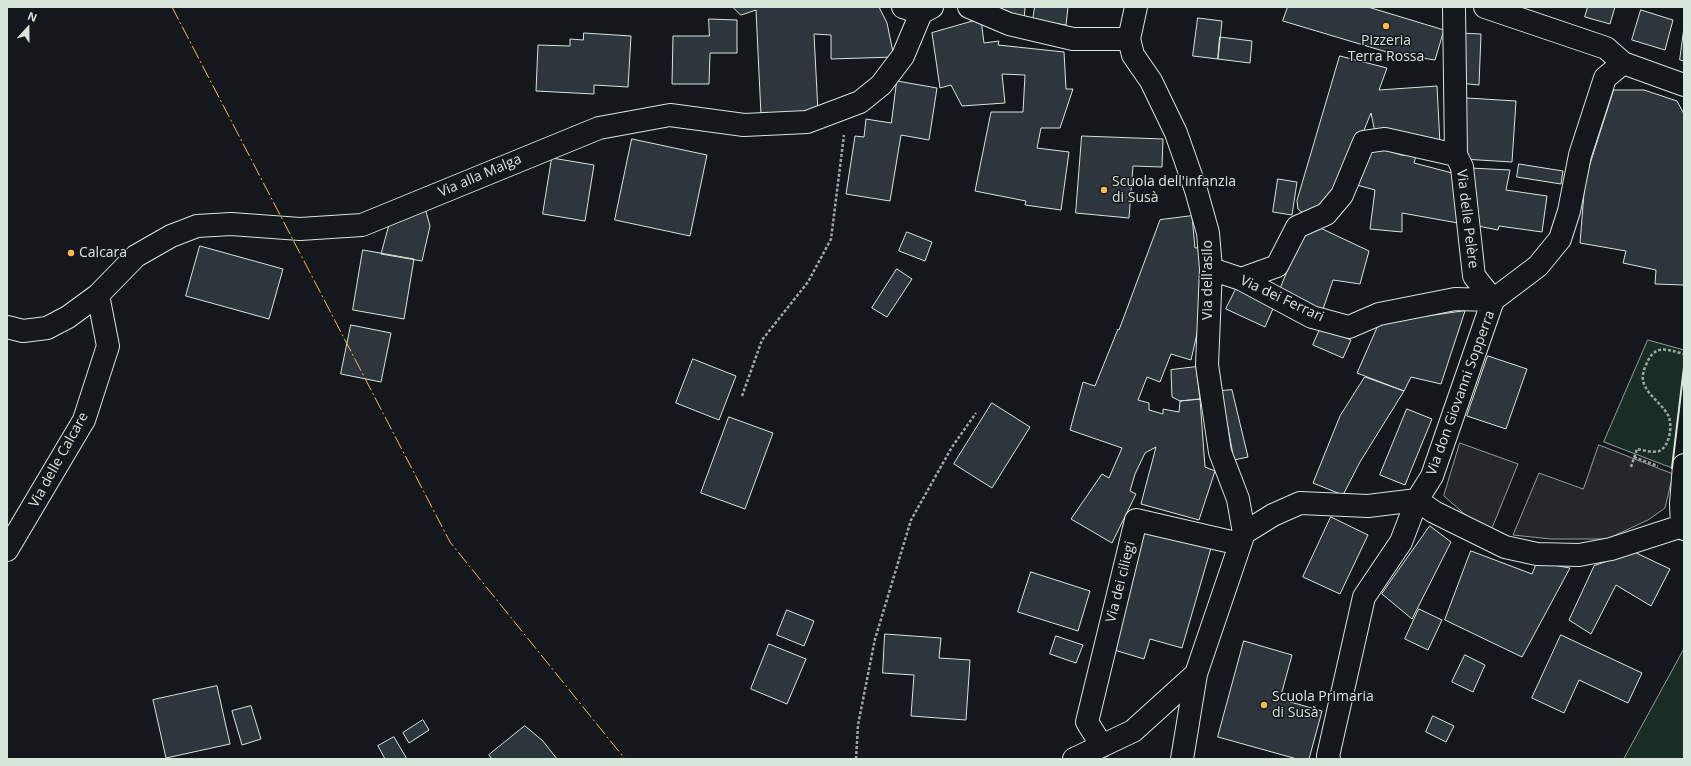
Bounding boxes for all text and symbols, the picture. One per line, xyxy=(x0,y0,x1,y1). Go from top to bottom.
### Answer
north arrow xyxy=(8,8,48,48)
text: N xyxy=(26,8,39,25)
marker: Pizzeria Terra Rossa xyxy=(1381,21,1391,31)
place label: Pizzeria Terra Rossa xyxy=(1348,33,1424,66)
street label: Via alla Malga xyxy=(436,151,524,201)
street label: Via delle Pelère xyxy=(1453,169,1481,269)
place label: Scuola dell'infanzia di Susà xyxy=(1112,174,1236,206)
marker: Scuola dell'infanzia di Susà xyxy=(1099,185,1109,195)
street label: Via dell'asilo xyxy=(1200,240,1216,320)
place label: Calcara xyxy=(79,245,127,261)
marker: Calcara xyxy=(66,248,76,258)
street label: Via dei Ferrari xyxy=(1237,272,1327,326)
street label: Via don Giovanni Sopperra xyxy=(1423,308,1499,478)
street label: Via delle Calcare xyxy=(26,409,92,511)
street label: Via dei ciliegi xyxy=(1103,540,1139,624)
place label: Scuola Primaria di Susà xyxy=(1272,689,1374,722)
marker: Scuola Primaria di Susà xyxy=(1259,700,1269,710)

